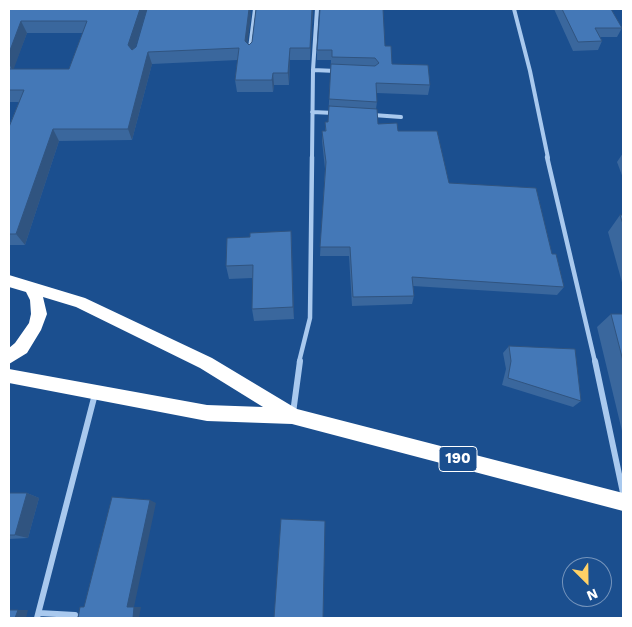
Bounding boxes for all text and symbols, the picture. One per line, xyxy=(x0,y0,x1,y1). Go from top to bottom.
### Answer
road number: 190 xyxy=(439,446,477,472)
north arrow xyxy=(562,557,612,607)
text: N xyxy=(585,585,600,604)

